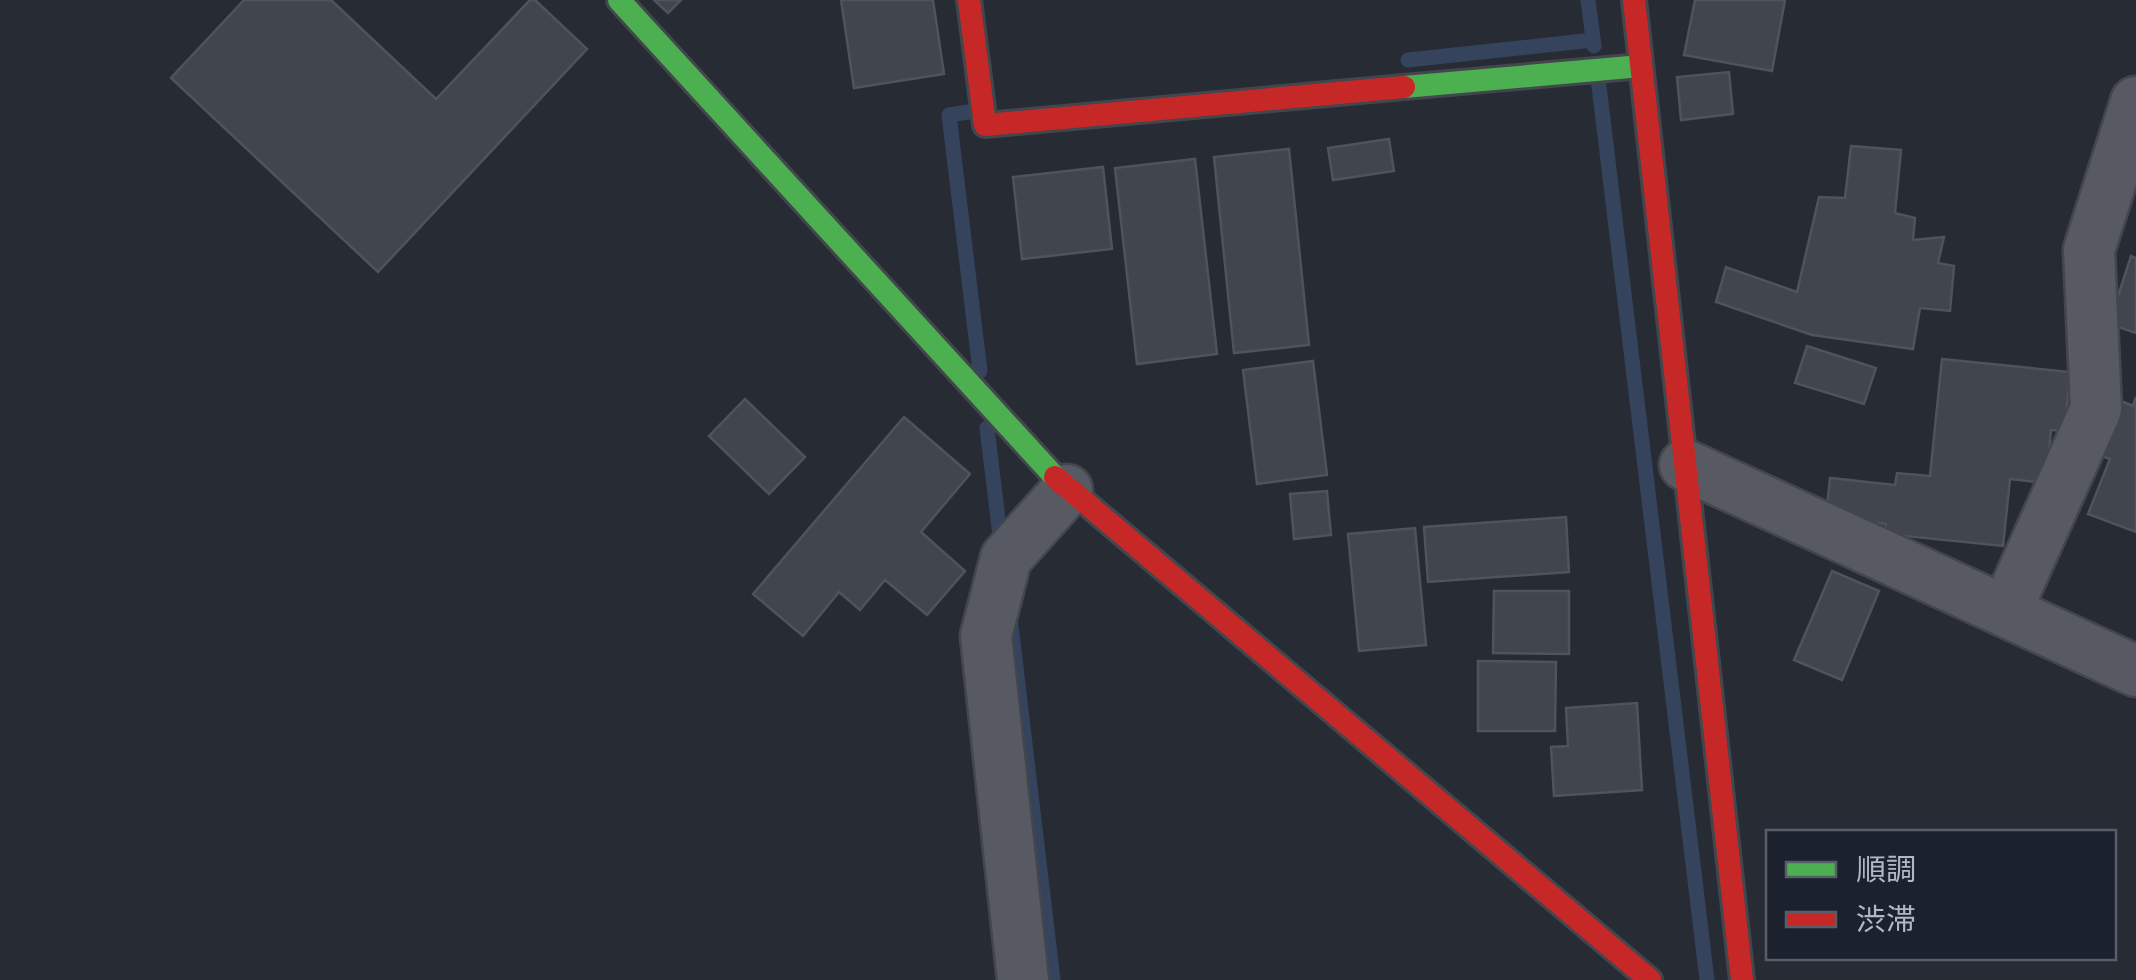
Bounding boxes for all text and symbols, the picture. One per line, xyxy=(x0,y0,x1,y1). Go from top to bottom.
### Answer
legend xyxy=(1766,830,2116,960)
text: 順調 xyxy=(1856,848,1916,889)
text: 渋滞 xyxy=(1856,898,1916,939)

